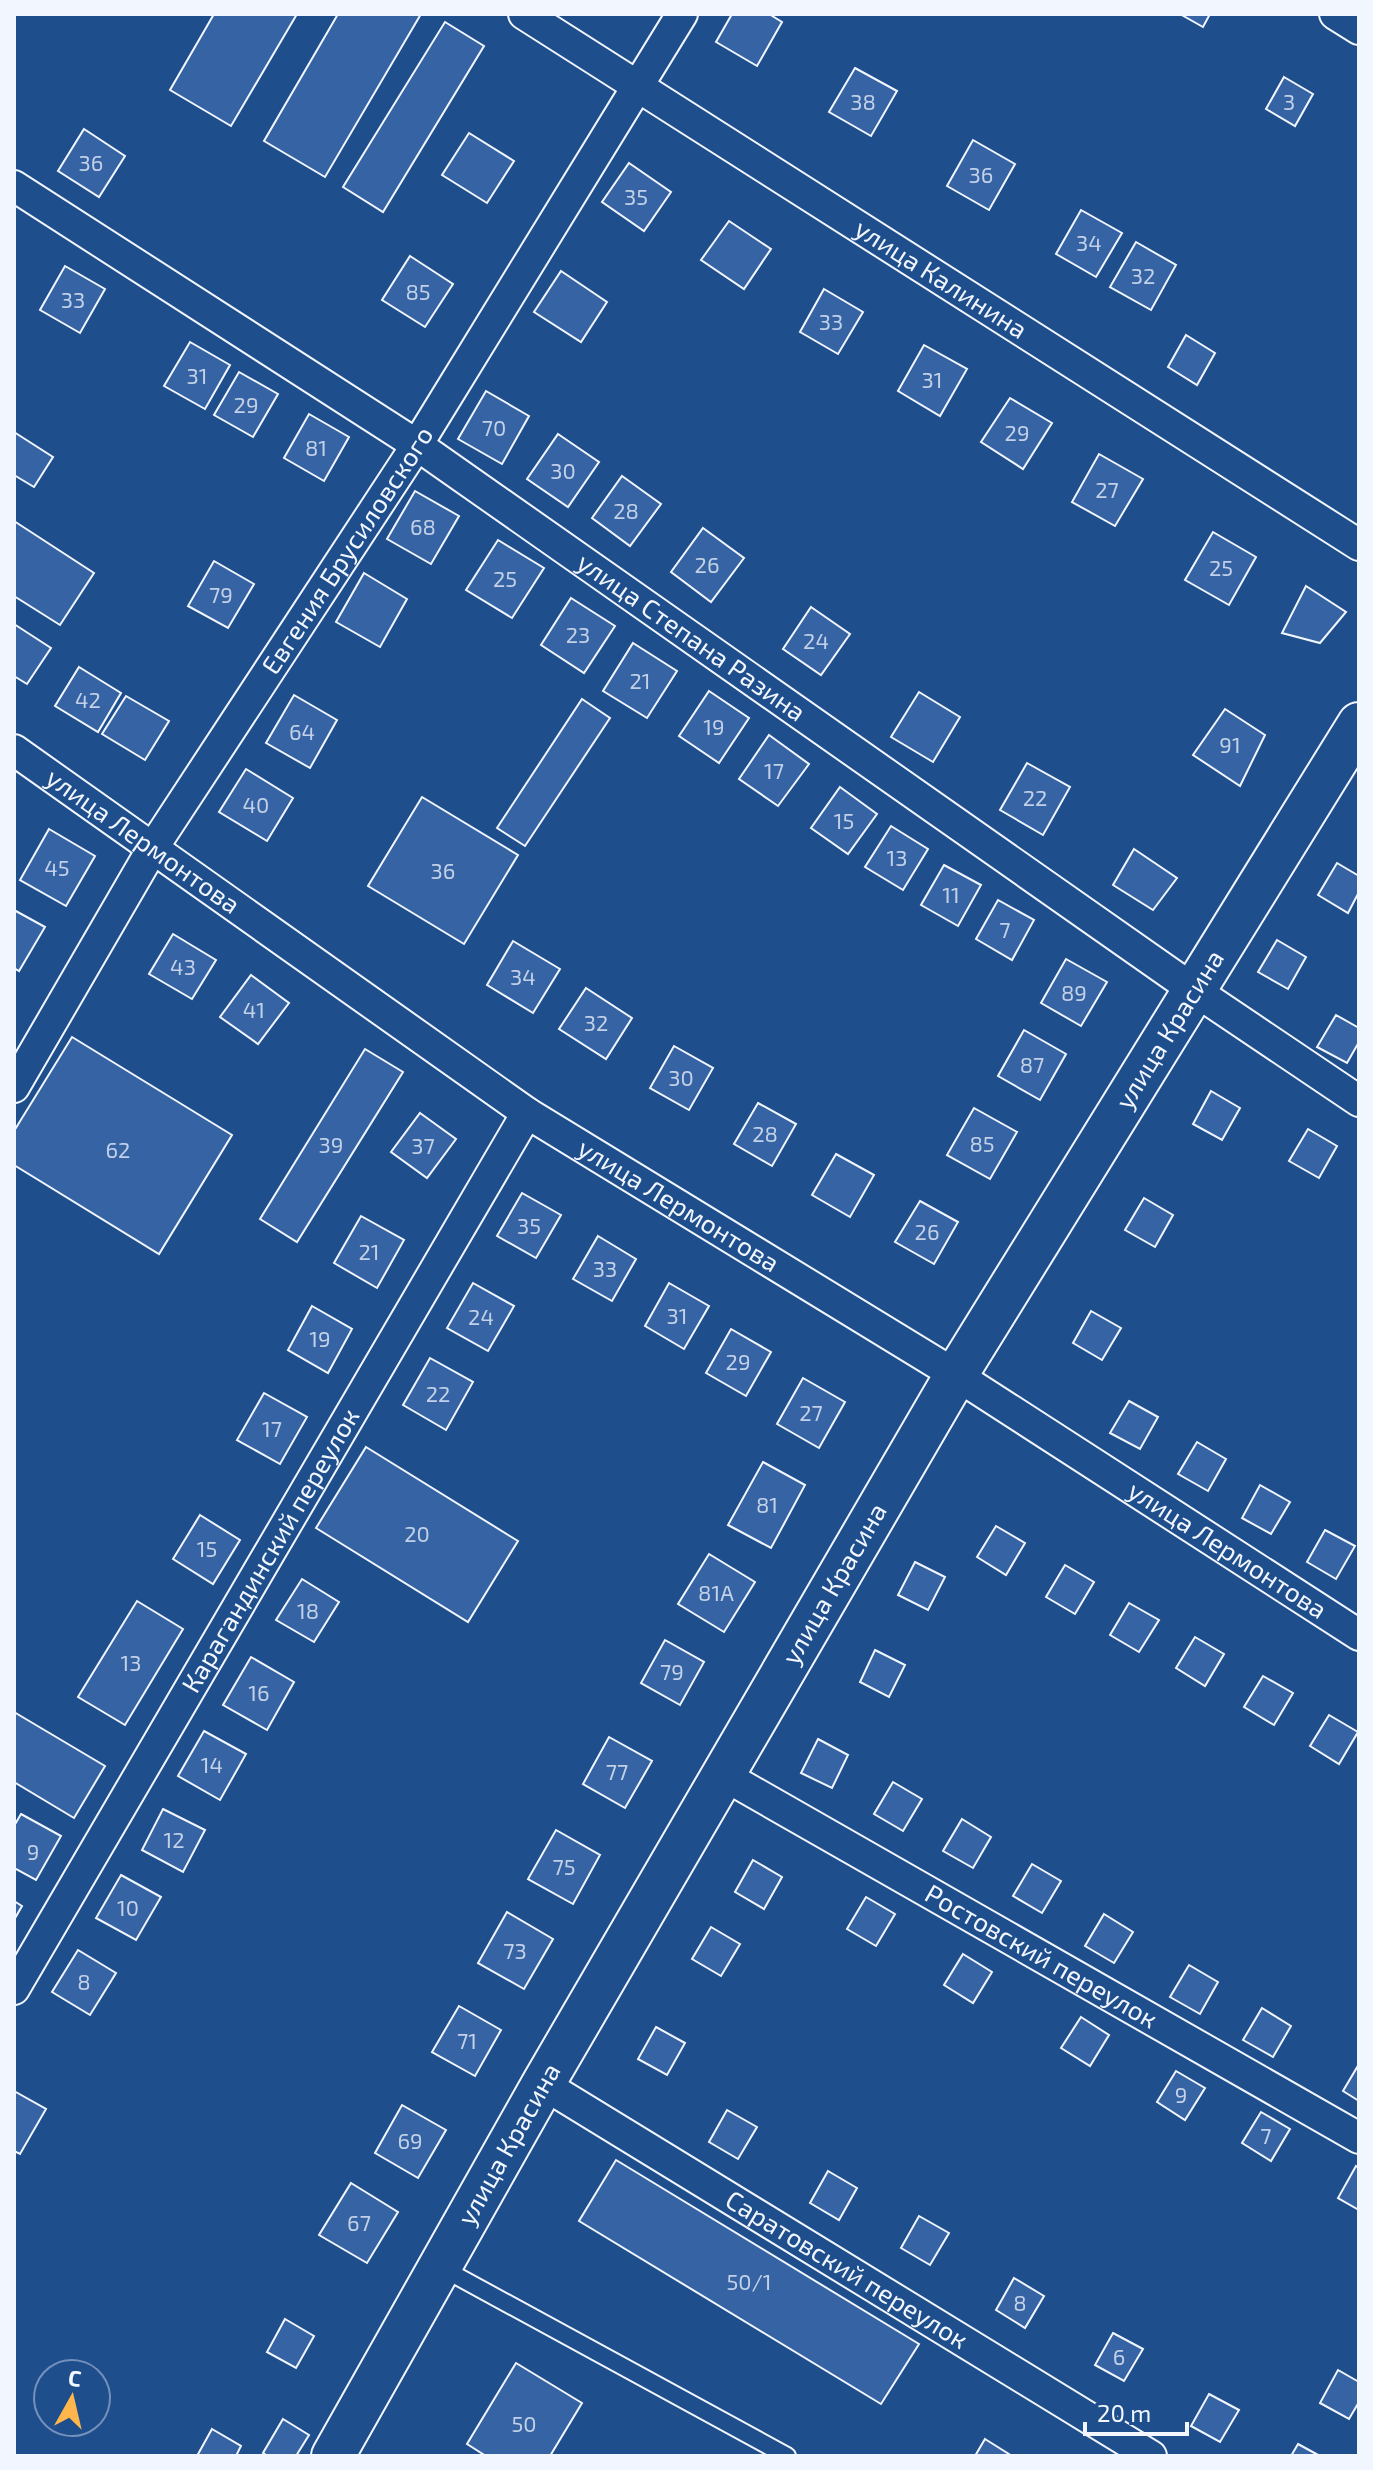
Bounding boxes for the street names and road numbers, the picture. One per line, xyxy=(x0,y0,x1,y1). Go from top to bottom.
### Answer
street label: улица Калинина xyxy=(849,212,1034,344)
street label: Евгения Брусиловского xyxy=(254,420,439,679)
street label: улица Степана Разина xyxy=(571,545,812,727)
street label: улица Лермонтова xyxy=(40,761,247,919)
street label: улица Красина xyxy=(1108,944,1229,1114)
street label: улица Лермонтова xyxy=(572,1131,786,1277)
street label: Карагандинский переулок xyxy=(174,1402,365,1698)
street label: улица Лермонтова xyxy=(1122,1473,1333,1624)
street label: улица Красина xyxy=(774,1497,892,1670)
street label: Ростовский переулок xyxy=(920,1877,1163,2034)
street label: улица Красина xyxy=(450,2057,566,2231)
street label: Саратовский переулок xyxy=(721,2183,974,2354)

